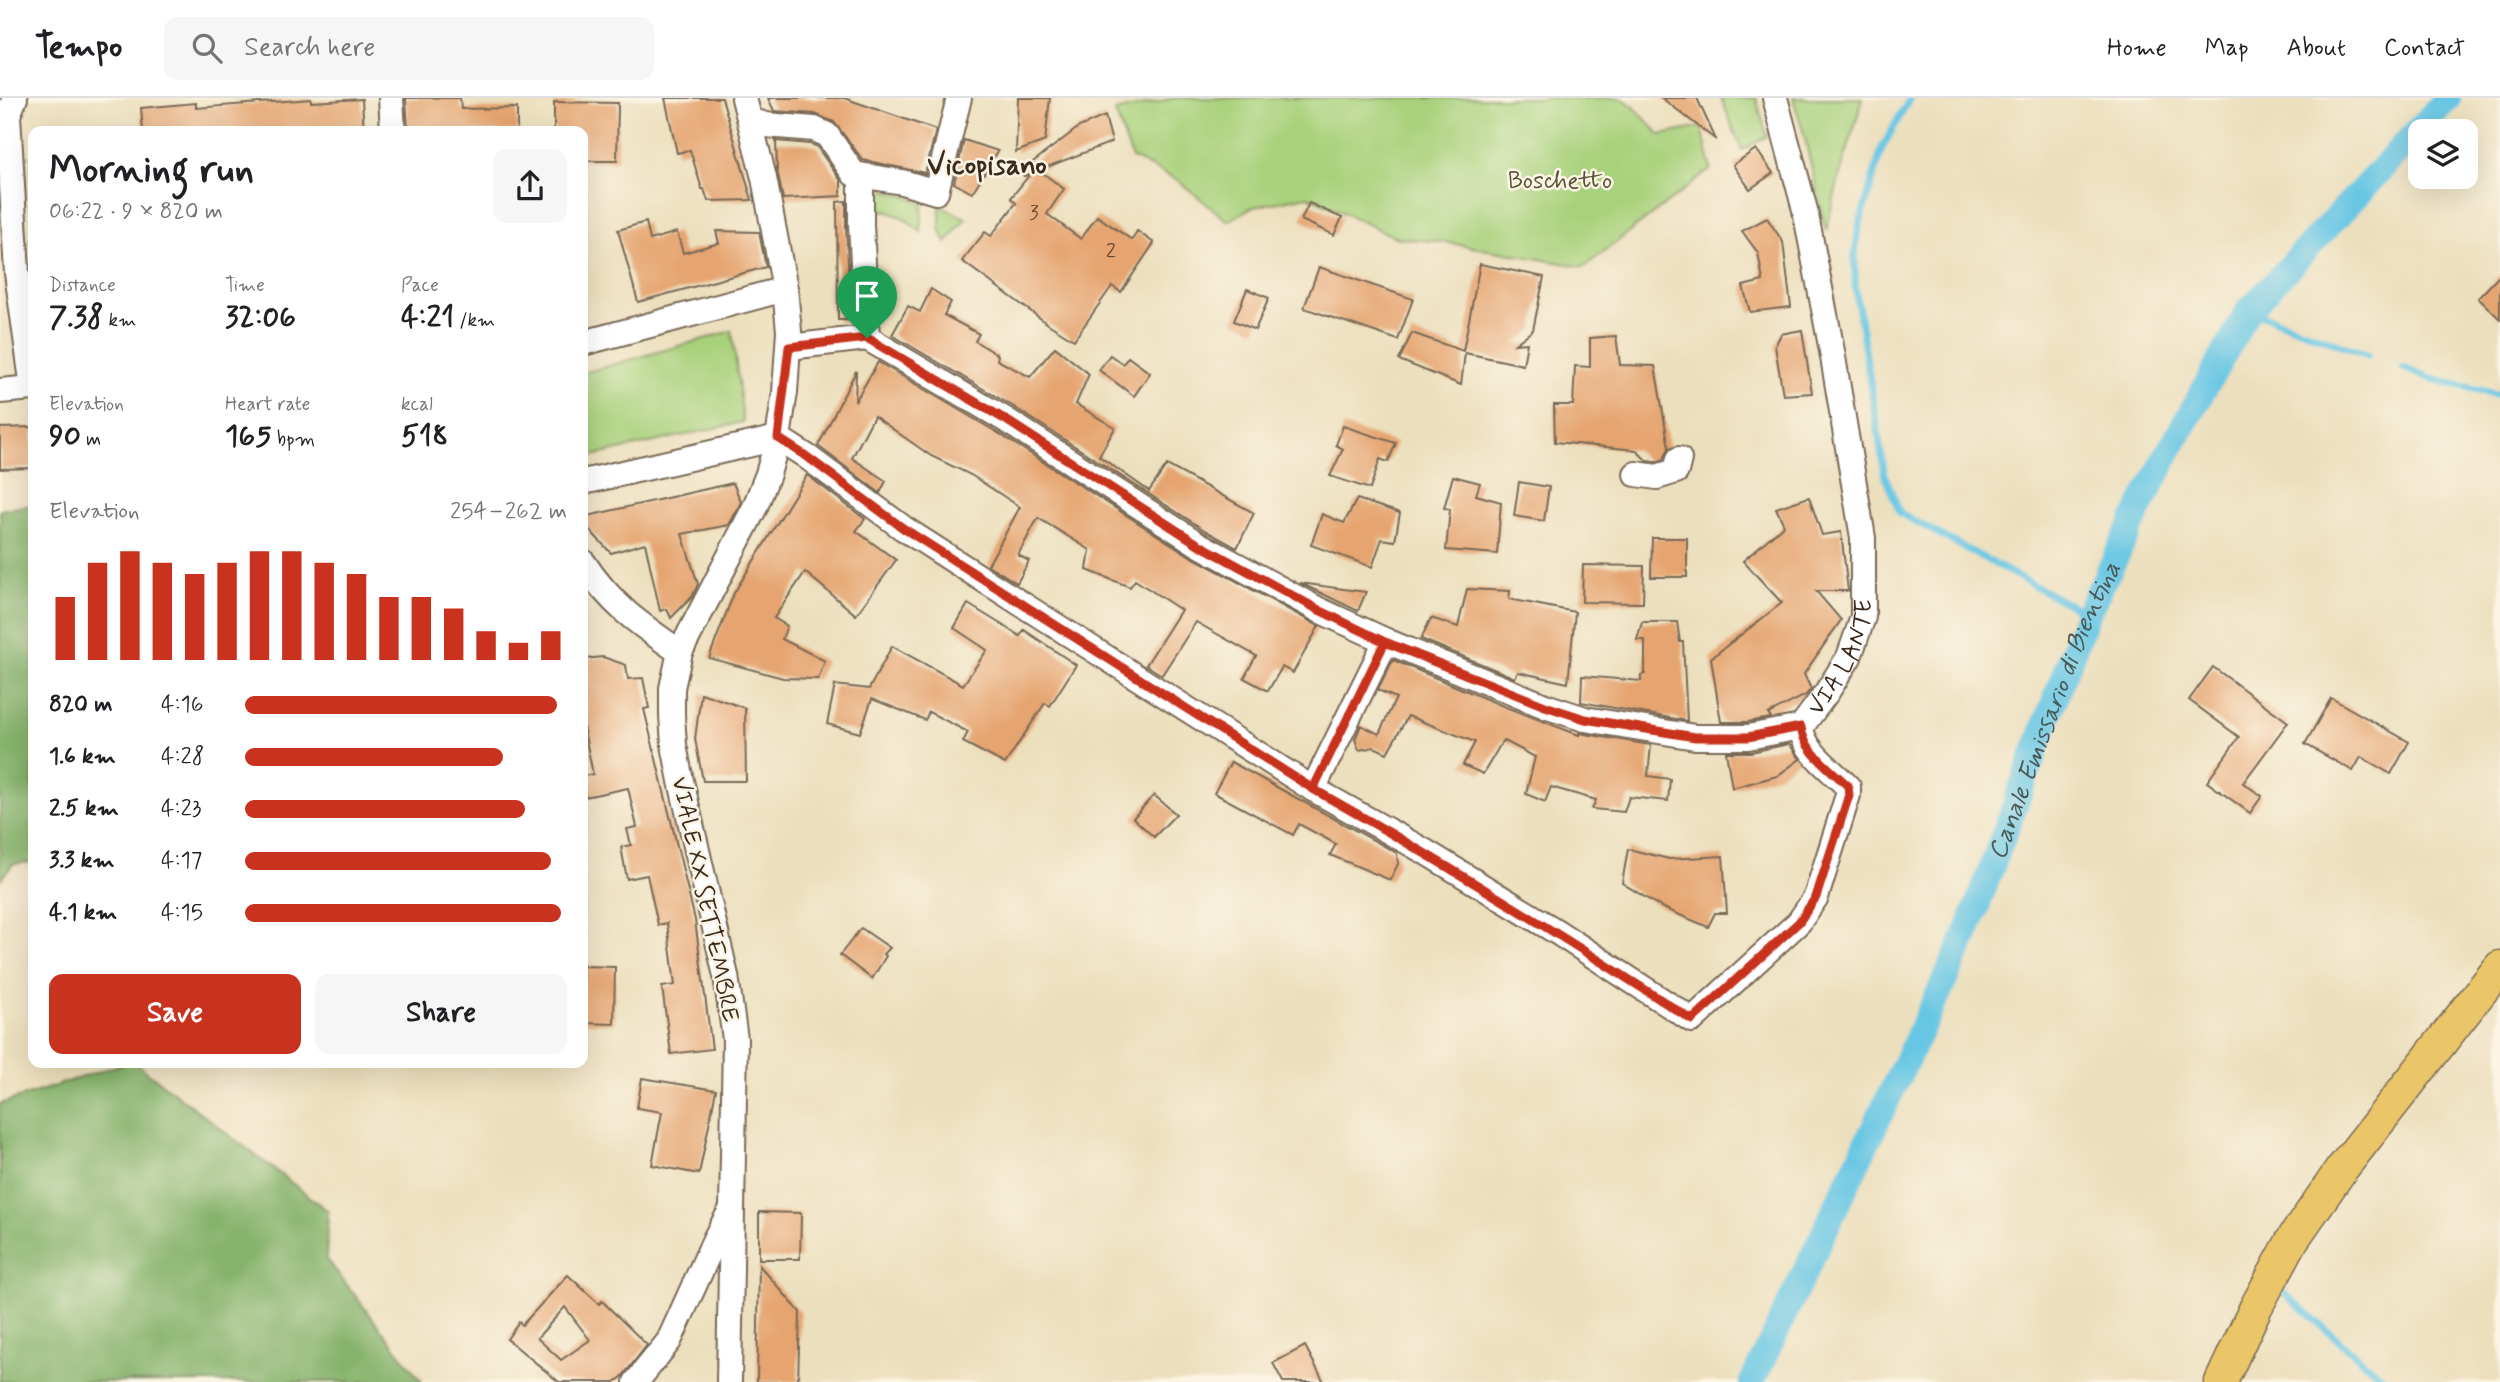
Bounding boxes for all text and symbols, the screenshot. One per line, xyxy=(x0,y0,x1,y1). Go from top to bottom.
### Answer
search box xyxy=(164,17,654,80)
text: Tempo xyxy=(35,26,122,70)
icon: search xyxy=(188,29,226,67)
text: Search here xyxy=(244,31,375,65)
text: Home xyxy=(2107,33,2167,64)
text: Map xyxy=(2205,33,2249,64)
text: About xyxy=(2287,33,2346,64)
text: Contact xyxy=(2384,33,2465,64)
map controls xyxy=(2408,119,2478,189)
button: layers xyxy=(2408,119,2478,189)
text: Morning run xyxy=(49,146,254,195)
district label: Vicopisano xyxy=(927,148,1047,185)
button: share xyxy=(493,149,567,223)
park label: Boschetto xyxy=(1508,166,1612,197)
text: 06:22 · 9 × 820 m xyxy=(49,197,223,227)
house number: 3 xyxy=(1029,199,1039,227)
house number: 2 xyxy=(1106,237,1116,265)
pin xyxy=(837,266,897,338)
text: Distance xyxy=(49,273,116,298)
text: Time xyxy=(225,273,265,298)
text: Pace xyxy=(401,273,439,298)
icon: arrive xyxy=(848,277,886,315)
text: 7.38 xyxy=(49,298,103,337)
text: 32:06 xyxy=(225,298,296,337)
text: 4:21 xyxy=(401,298,454,337)
text: km xyxy=(103,308,136,333)
text: /km xyxy=(454,308,495,333)
text: Elevation xyxy=(49,392,124,417)
text: Heart rate xyxy=(225,392,310,417)
text: kcal xyxy=(401,392,433,417)
text: 90 xyxy=(49,417,81,456)
text: 165 xyxy=(225,417,272,456)
text: 518 xyxy=(401,417,448,456)
text: m xyxy=(81,427,101,452)
text: bpm xyxy=(272,427,315,452)
text: Elevation xyxy=(49,497,140,527)
text: 254–262 m xyxy=(450,497,567,527)
water label: Canale Emissario di Bientina xyxy=(1981,556,2130,865)
street label: VIA LANTE xyxy=(1801,599,1880,722)
text: 820 m xyxy=(49,690,112,720)
text: 4:16 xyxy=(161,690,204,720)
text: 1.6 km xyxy=(49,742,116,772)
text: 4:28 xyxy=(161,742,204,772)
street label: VIALE XX SETTEMBRE xyxy=(663,774,746,1025)
text: 2.5 km xyxy=(49,794,119,824)
text: 4:23 xyxy=(161,794,202,824)
text: 3.3 km xyxy=(49,846,114,876)
text: 4:17 xyxy=(161,846,202,876)
text: 4.1 km xyxy=(49,898,117,928)
text: 4:15 xyxy=(161,898,203,928)
button: Save xyxy=(49,974,301,1054)
button: Share xyxy=(315,974,567,1054)

